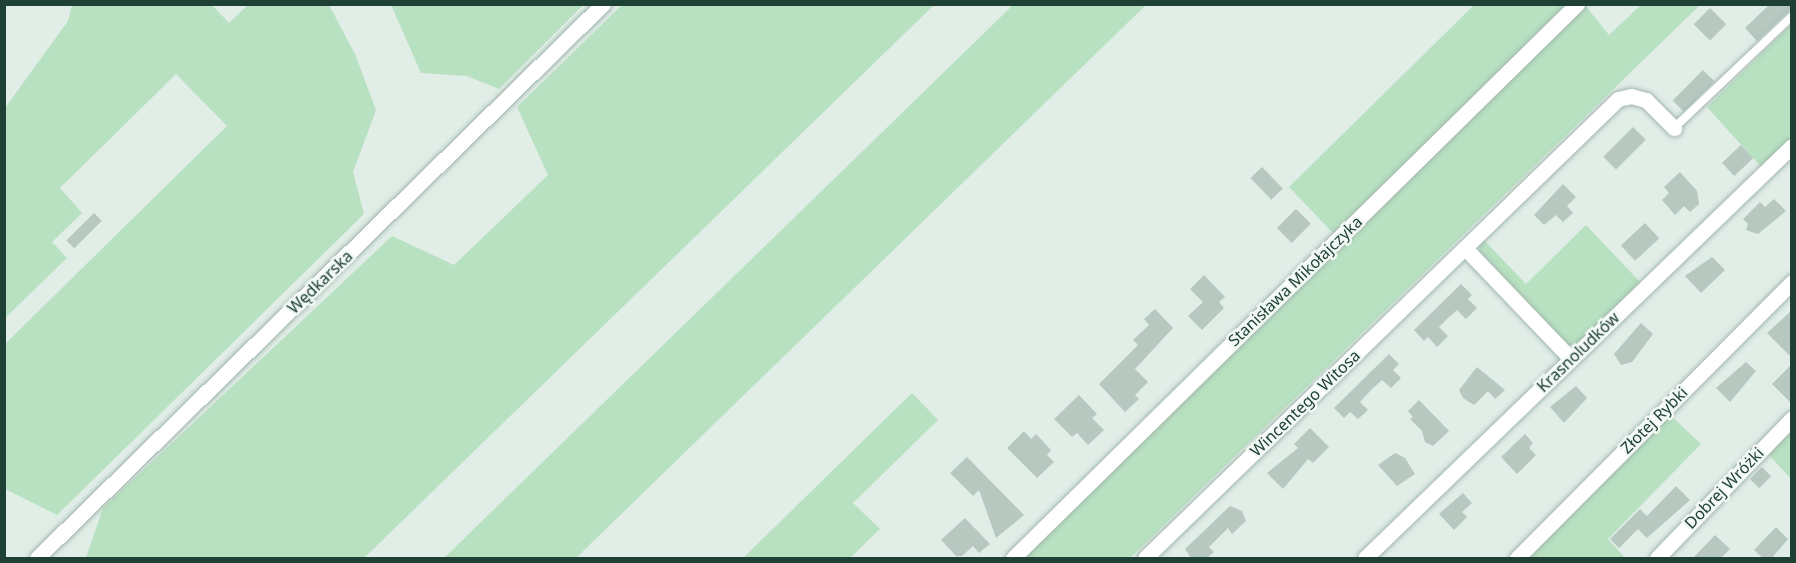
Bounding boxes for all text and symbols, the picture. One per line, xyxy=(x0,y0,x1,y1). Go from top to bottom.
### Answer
street label: Stanisława Mikołajczyka xyxy=(1224,212,1366,350)
street label: Wędkarska xyxy=(284,246,356,318)
street label: Krasnoludków xyxy=(1533,308,1623,396)
street label: Wincentego Witosa xyxy=(1246,346,1364,460)
street label: Złotej Rybki xyxy=(1617,383,1691,457)
street label: Dobrej Wróżki xyxy=(1680,443,1768,533)

